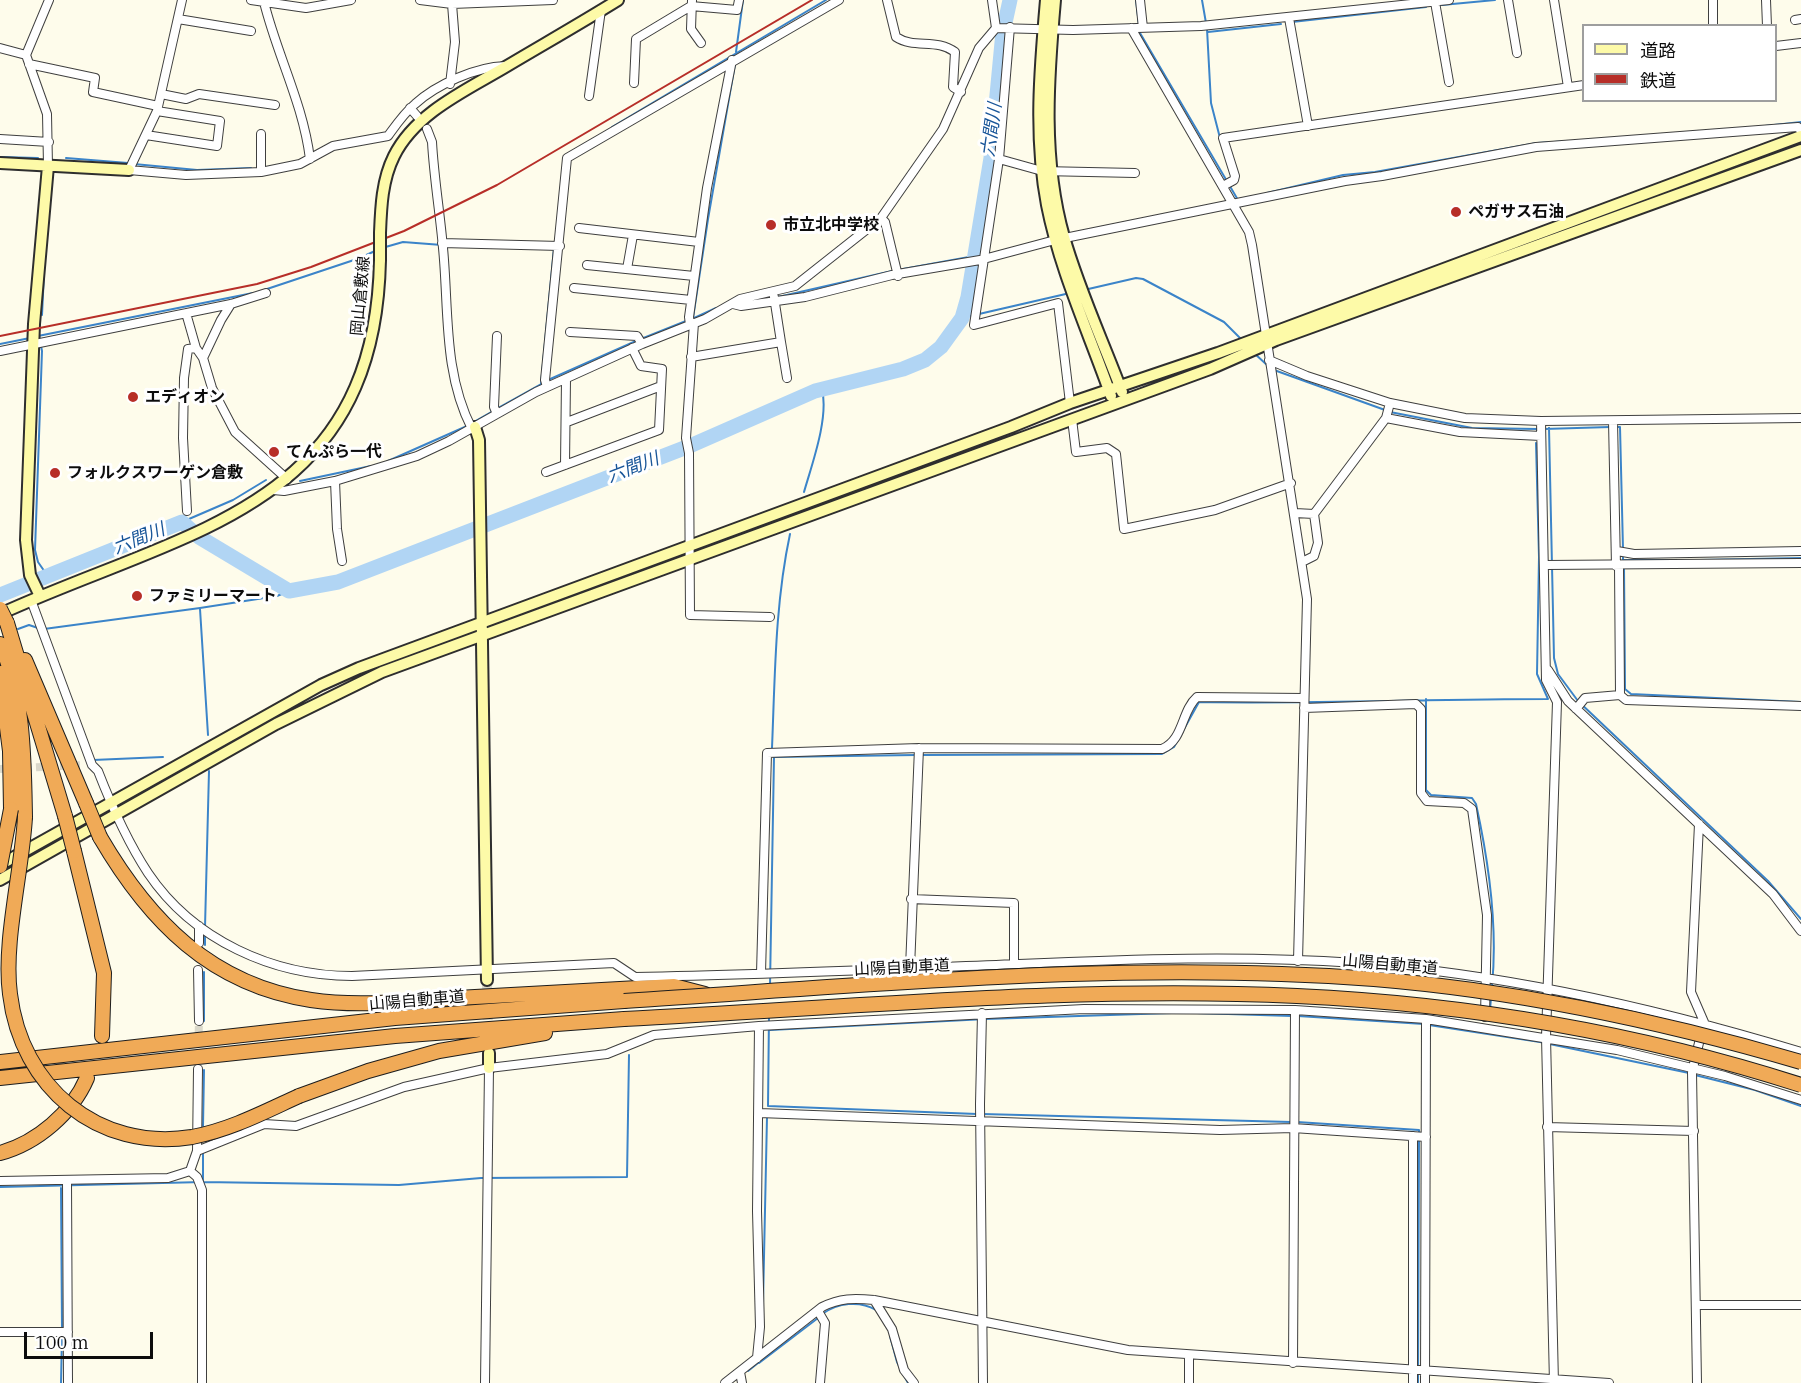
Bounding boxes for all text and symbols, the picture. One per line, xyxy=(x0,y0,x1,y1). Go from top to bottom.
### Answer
legend xyxy=(1582,24,1777,102)
text: 道路 xyxy=(1640,39,1676,62)
text: 鉄道 xyxy=(1640,69,1676,92)
water label: 六間川 xyxy=(978,102,1006,158)
place label: ペガサス石油 xyxy=(1468,202,1564,222)
marker: ペガサス石油 xyxy=(1449,205,1463,219)
place label: 市立北中学校 xyxy=(783,215,879,235)
marker: 市立北中学校 xyxy=(764,218,778,232)
street label: 岡山倉敷線 xyxy=(348,255,374,337)
place label: エディオン xyxy=(145,387,225,407)
marker: エディオン xyxy=(126,390,140,404)
place label: てんぷら一代 xyxy=(286,442,382,462)
marker: てんぷら一代 xyxy=(267,445,281,459)
water label: 六間川 xyxy=(604,448,662,488)
place label: フォルクスワーゲン倉敷 xyxy=(67,463,243,483)
marker: フォルクスワーゲン倉敷 xyxy=(48,466,62,480)
water label: 六間川 xyxy=(110,519,168,559)
place label: ファミリーマート xyxy=(149,586,277,606)
marker: ファミリーマート xyxy=(130,589,144,603)
street label: 山陽自動車道 xyxy=(1341,951,1439,979)
street label: 山陽自動車道 xyxy=(854,956,950,980)
street label: 山陽自動車道 xyxy=(368,987,466,1015)
scale bar xyxy=(27,1320,156,1358)
text: 100 m xyxy=(35,1331,89,1354)

